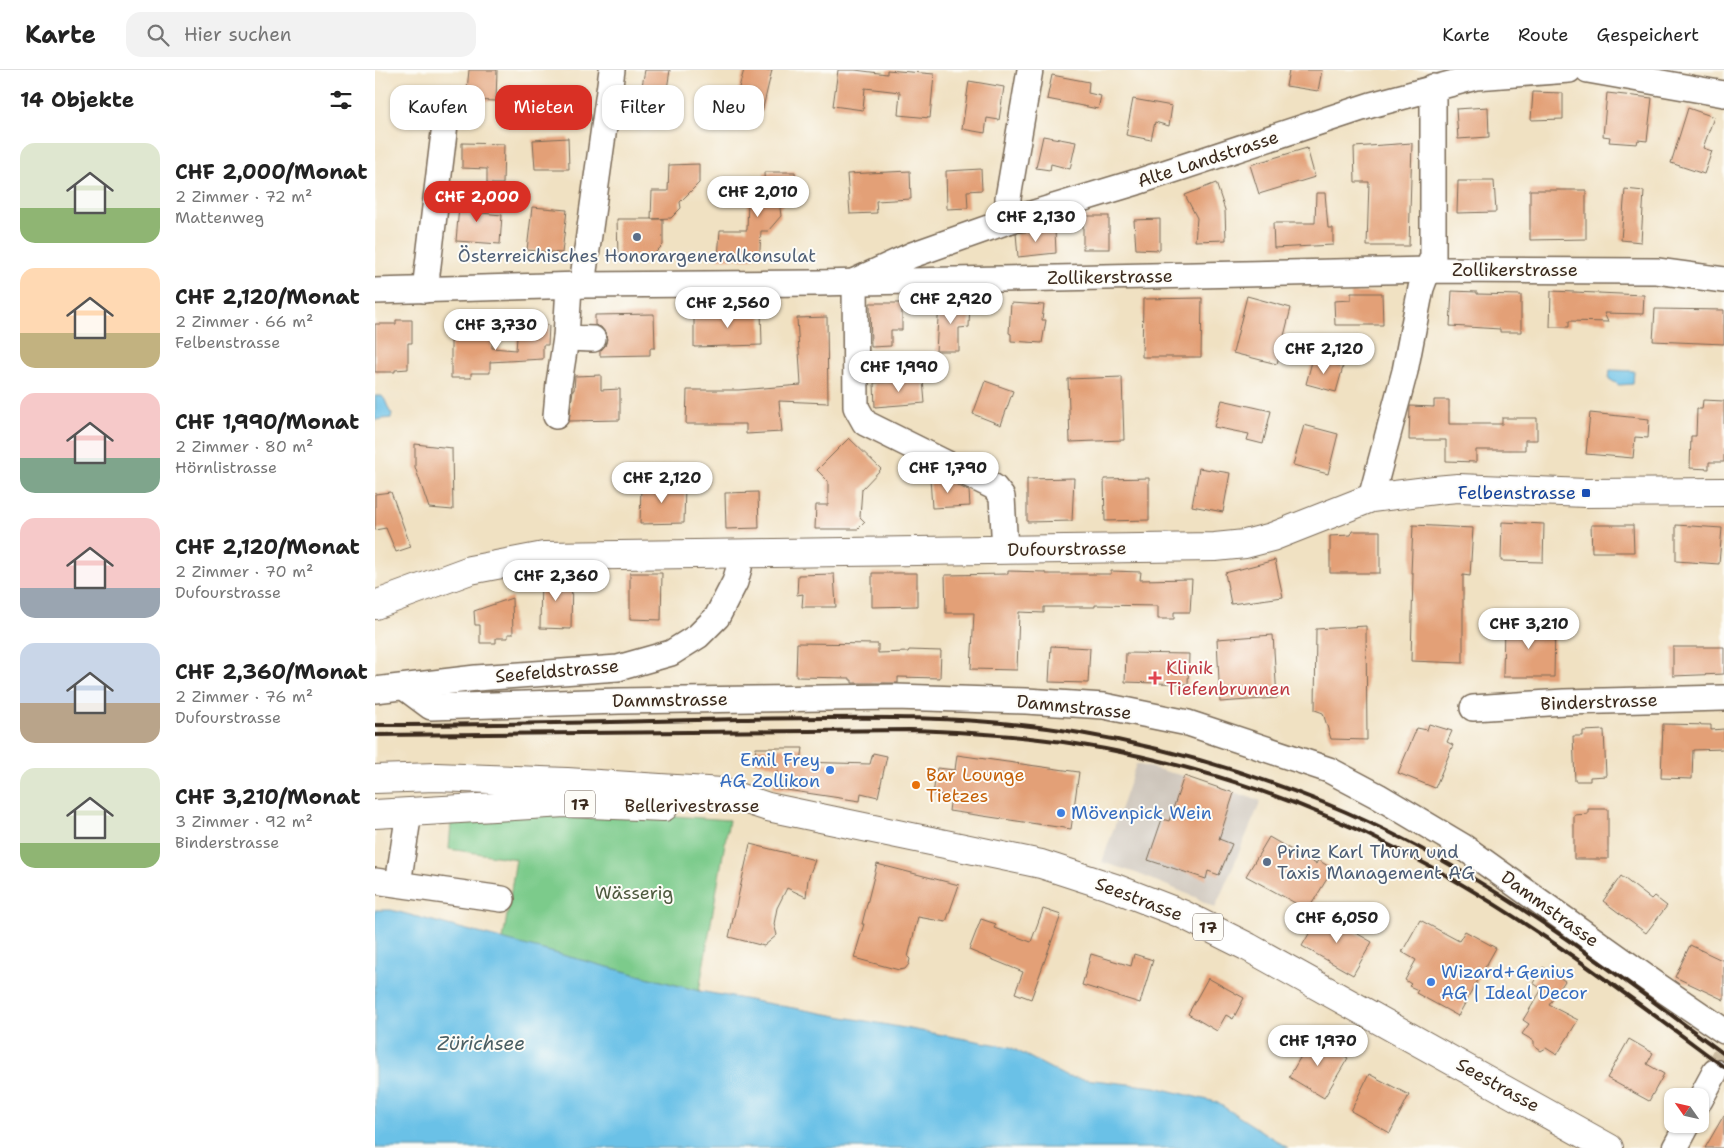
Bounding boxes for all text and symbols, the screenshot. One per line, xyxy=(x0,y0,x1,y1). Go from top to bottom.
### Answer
search box xyxy=(126,12,476,57)
text: Karte xyxy=(25,19,96,51)
icon: search xyxy=(144,21,172,49)
text: Hier suchen xyxy=(184,22,291,47)
text: Karte xyxy=(1442,23,1490,47)
text: Route xyxy=(1518,23,1569,47)
text: Gespeichert xyxy=(1597,23,1699,47)
chip: Kaufen xyxy=(390,85,485,130)
chip: Mieten xyxy=(495,85,592,130)
chip: Filter xyxy=(602,85,684,130)
chip: Neu xyxy=(694,85,764,130)
text: 14 Objekte xyxy=(20,86,134,114)
icon: filters xyxy=(327,86,355,114)
street label: Alte Landstrasse xyxy=(1134,125,1282,193)
text: CHF 2,000/Monat xyxy=(175,158,367,186)
icon: home xyxy=(60,163,120,223)
pin: CHF 2,010 xyxy=(701,176,815,218)
pin: CHF 2,000 xyxy=(420,180,534,223)
text: CHF 2,010 xyxy=(718,181,798,202)
text: 2 Zimmer · 72 m² xyxy=(175,186,312,207)
text: CHF 2,000 xyxy=(435,186,519,207)
pin: CHF 2,130 xyxy=(979,200,1093,243)
text: CHF 2,130 xyxy=(996,206,1076,227)
text: Mattenweg xyxy=(175,207,264,228)
marker: Österreichisches Honorargeneralkonsulat xyxy=(631,231,643,243)
place label: Österreichisches Honorargeneralkonsulat xyxy=(458,244,816,268)
street label: Zollikerstrasse xyxy=(1452,258,1578,282)
street label: Zollikerstrasse xyxy=(1047,264,1173,290)
pin: CHF 2,920 xyxy=(894,282,1008,325)
text: CHF 2,120/Monat xyxy=(175,283,360,311)
pin: CHF 2,560 xyxy=(671,286,785,329)
icon: home xyxy=(60,288,120,348)
text: CHF 2,920 xyxy=(910,288,992,309)
text: CHF 2,560 xyxy=(686,292,770,313)
pin: CHF 3,730 xyxy=(439,308,553,351)
text: 2 Zimmer · 66 m² xyxy=(175,311,313,332)
text: CHF 3,730 xyxy=(455,314,537,335)
text: Felbenstrasse xyxy=(175,332,280,353)
pin: CHF 2,120 xyxy=(1267,332,1381,375)
text: CHF 2,120 xyxy=(1285,338,1363,359)
pin: CHF 1,990 xyxy=(842,350,956,393)
text: CHF 1,990 xyxy=(860,356,938,377)
text: CHF 1,990/Monat xyxy=(175,408,359,436)
icon: home xyxy=(60,413,120,473)
text: 2 Zimmer · 80 m² xyxy=(175,436,313,457)
pin: CHF 1,790 xyxy=(891,452,1005,494)
text: Hörnlistrasse xyxy=(175,457,277,478)
text: CHF 1,790 xyxy=(909,457,987,478)
pin: CHF 2,120 xyxy=(605,462,719,504)
text: CHF 2,120 xyxy=(623,467,701,488)
place label: Felbenstrasse xyxy=(1458,481,1576,505)
marker: Felbenstrasse xyxy=(1580,487,1592,499)
text: CHF 2,120/Monat xyxy=(175,533,360,561)
street label: Dufourstrasse xyxy=(1007,536,1127,562)
icon: home xyxy=(60,538,120,598)
pin: CHF 2,360 xyxy=(499,560,613,602)
text: 2 Zimmer · 70 m² xyxy=(175,561,313,582)
text: CHF 2,360 xyxy=(514,565,598,586)
text: Dufourstrasse xyxy=(175,582,281,603)
pin: CHF 3,210 xyxy=(1472,608,1586,650)
text: CHF 3,210 xyxy=(1489,613,1569,634)
street label: Seefeldstrasse xyxy=(494,654,620,688)
place label: Klinik Tiefenbrunnen xyxy=(1166,656,1290,701)
text: CHF 2,360/Monat xyxy=(175,658,368,686)
icon: home xyxy=(60,663,120,723)
marker: Klinik Tiefenbrunnen xyxy=(1148,671,1162,685)
text: 2 Zimmer · 76 m² xyxy=(175,686,313,707)
street label: Dammstrasse xyxy=(612,687,728,713)
street label: Binderstrasse xyxy=(1540,688,1658,716)
street label: Dammstrasse xyxy=(1015,689,1133,725)
text: Dufourstrasse xyxy=(175,707,281,728)
place label: Emil Frey AG Zollikon xyxy=(719,748,820,793)
place label: Bar Lounge Tietzes xyxy=(926,763,1025,808)
marker: Emil Frey AG Zollikon xyxy=(824,764,836,776)
marker: Bar Lounge Tietzes xyxy=(910,779,922,791)
text: CHF 3,210/Monat xyxy=(175,783,361,811)
icon: home xyxy=(60,788,120,848)
road number: 17 xyxy=(565,791,595,818)
street label: Bellerivestrasse xyxy=(624,794,760,818)
place label: Mövenpick Wein xyxy=(1071,801,1212,825)
marker: Mövenpick Wein xyxy=(1055,807,1067,819)
text: 3 Zimmer · 92 m² xyxy=(175,811,313,832)
text: Binderstrasse xyxy=(175,832,279,853)
place label: Prinz Karl Thurn und Taxis Management AG xyxy=(1277,840,1475,885)
marker: Prinz Karl Thurn und Taxis Management AG xyxy=(1261,856,1273,868)
street label: Dammstrasse xyxy=(1496,865,1604,953)
street label: Seestrasse xyxy=(1092,871,1186,927)
park label: Wässerig xyxy=(595,881,673,905)
pin: CHF 6,050 xyxy=(1280,902,1394,944)
text: CHF 6,050 xyxy=(1296,907,1379,928)
road number: 17 xyxy=(1193,914,1223,940)
place label: Wizard+Genius AG | Ideal Decor xyxy=(1441,960,1588,1005)
marker: Wizard+Genius AG | Ideal Decor xyxy=(1425,976,1437,988)
pin: CHF 1,970 xyxy=(1261,1024,1375,1067)
text: CHF 1,970 xyxy=(1279,1030,1357,1051)
water label: Zürichsee xyxy=(437,1031,525,1056)
street label: Seestrasse xyxy=(1452,1052,1544,1118)
north arrow xyxy=(1664,1088,1709,1132)
map controls xyxy=(1664,1088,1709,1133)

